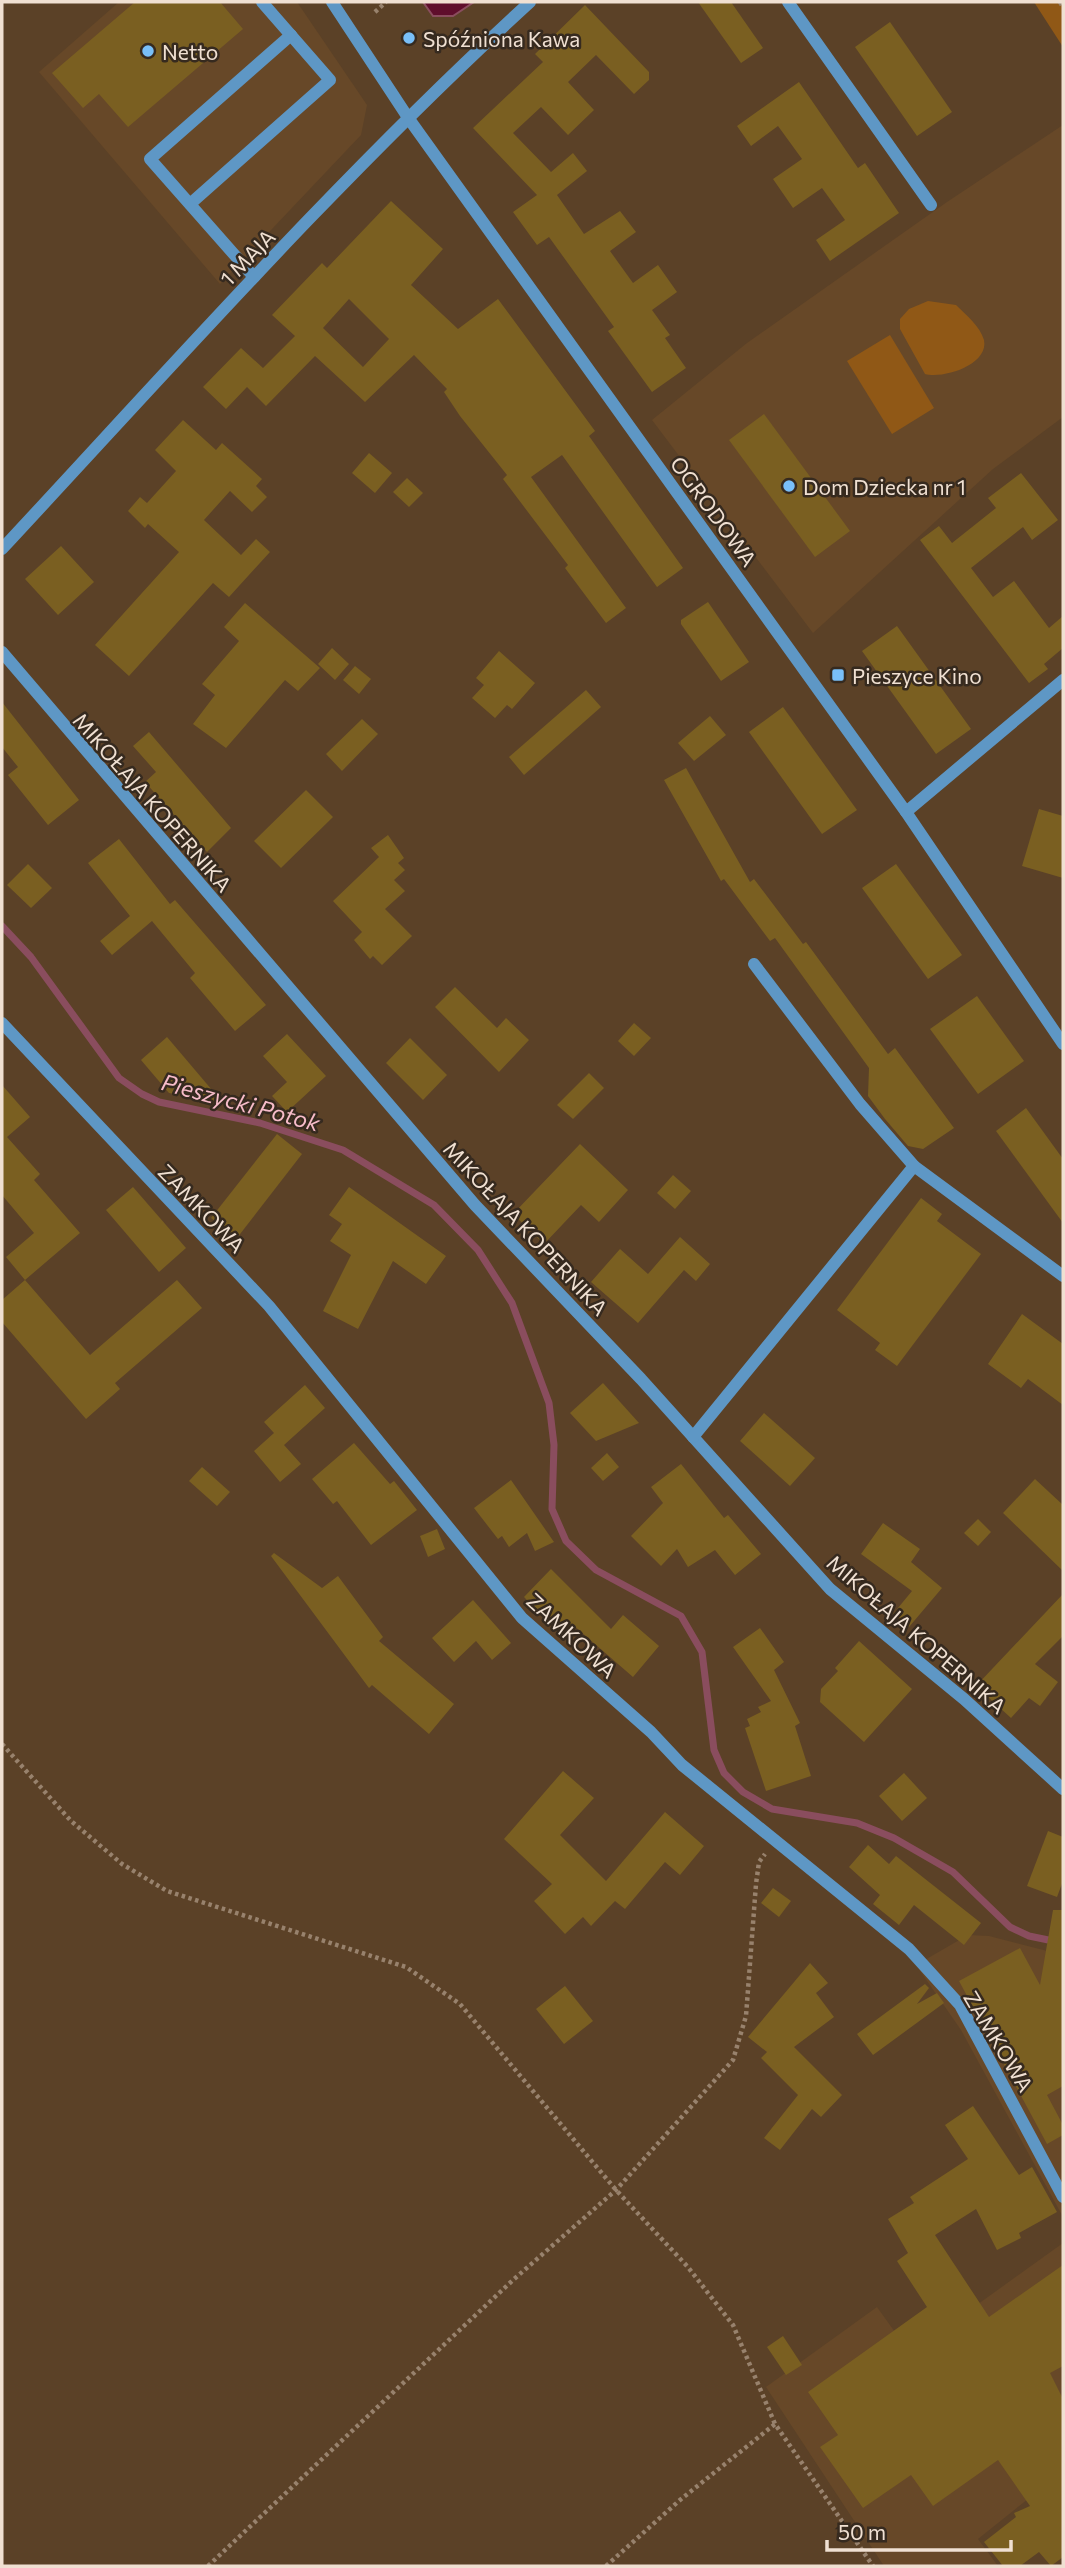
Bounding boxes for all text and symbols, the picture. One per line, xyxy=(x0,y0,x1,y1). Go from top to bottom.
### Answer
place label: Spóźniona Kawa xyxy=(423,26,580,51)
marker: Spóźniona Kawa xyxy=(401,30,417,46)
place label: Netto xyxy=(162,39,218,64)
marker: Netto xyxy=(140,43,156,59)
street label: 1 MAJA xyxy=(214,224,280,290)
street label: OGRODOWA xyxy=(666,451,762,571)
place label: Dom Dziecka nr 1 xyxy=(803,474,966,499)
marker: Dom Dziecka nr 1 xyxy=(781,478,797,494)
place label: Pieszyce Kino xyxy=(852,663,982,688)
marker: Pieszyce Kino xyxy=(830,667,846,683)
street label: MIKOŁAJA KOPERNIKA xyxy=(69,707,237,897)
water label: Pieszycki Potok xyxy=(159,1067,324,1137)
street label: MIKOŁAJA KOPERNIKA xyxy=(439,1136,613,1320)
street label: ZAMKOWA xyxy=(154,1159,250,1257)
street label: MIKOŁAJA KOPERNIKA xyxy=(822,1550,1012,1718)
street label: ZAMKOWA xyxy=(522,1587,622,1683)
street label: ZAMKOWA xyxy=(959,1986,1039,2096)
scale bar xyxy=(827,2508,1011,2552)
text: 50 m xyxy=(838,2519,886,2544)

